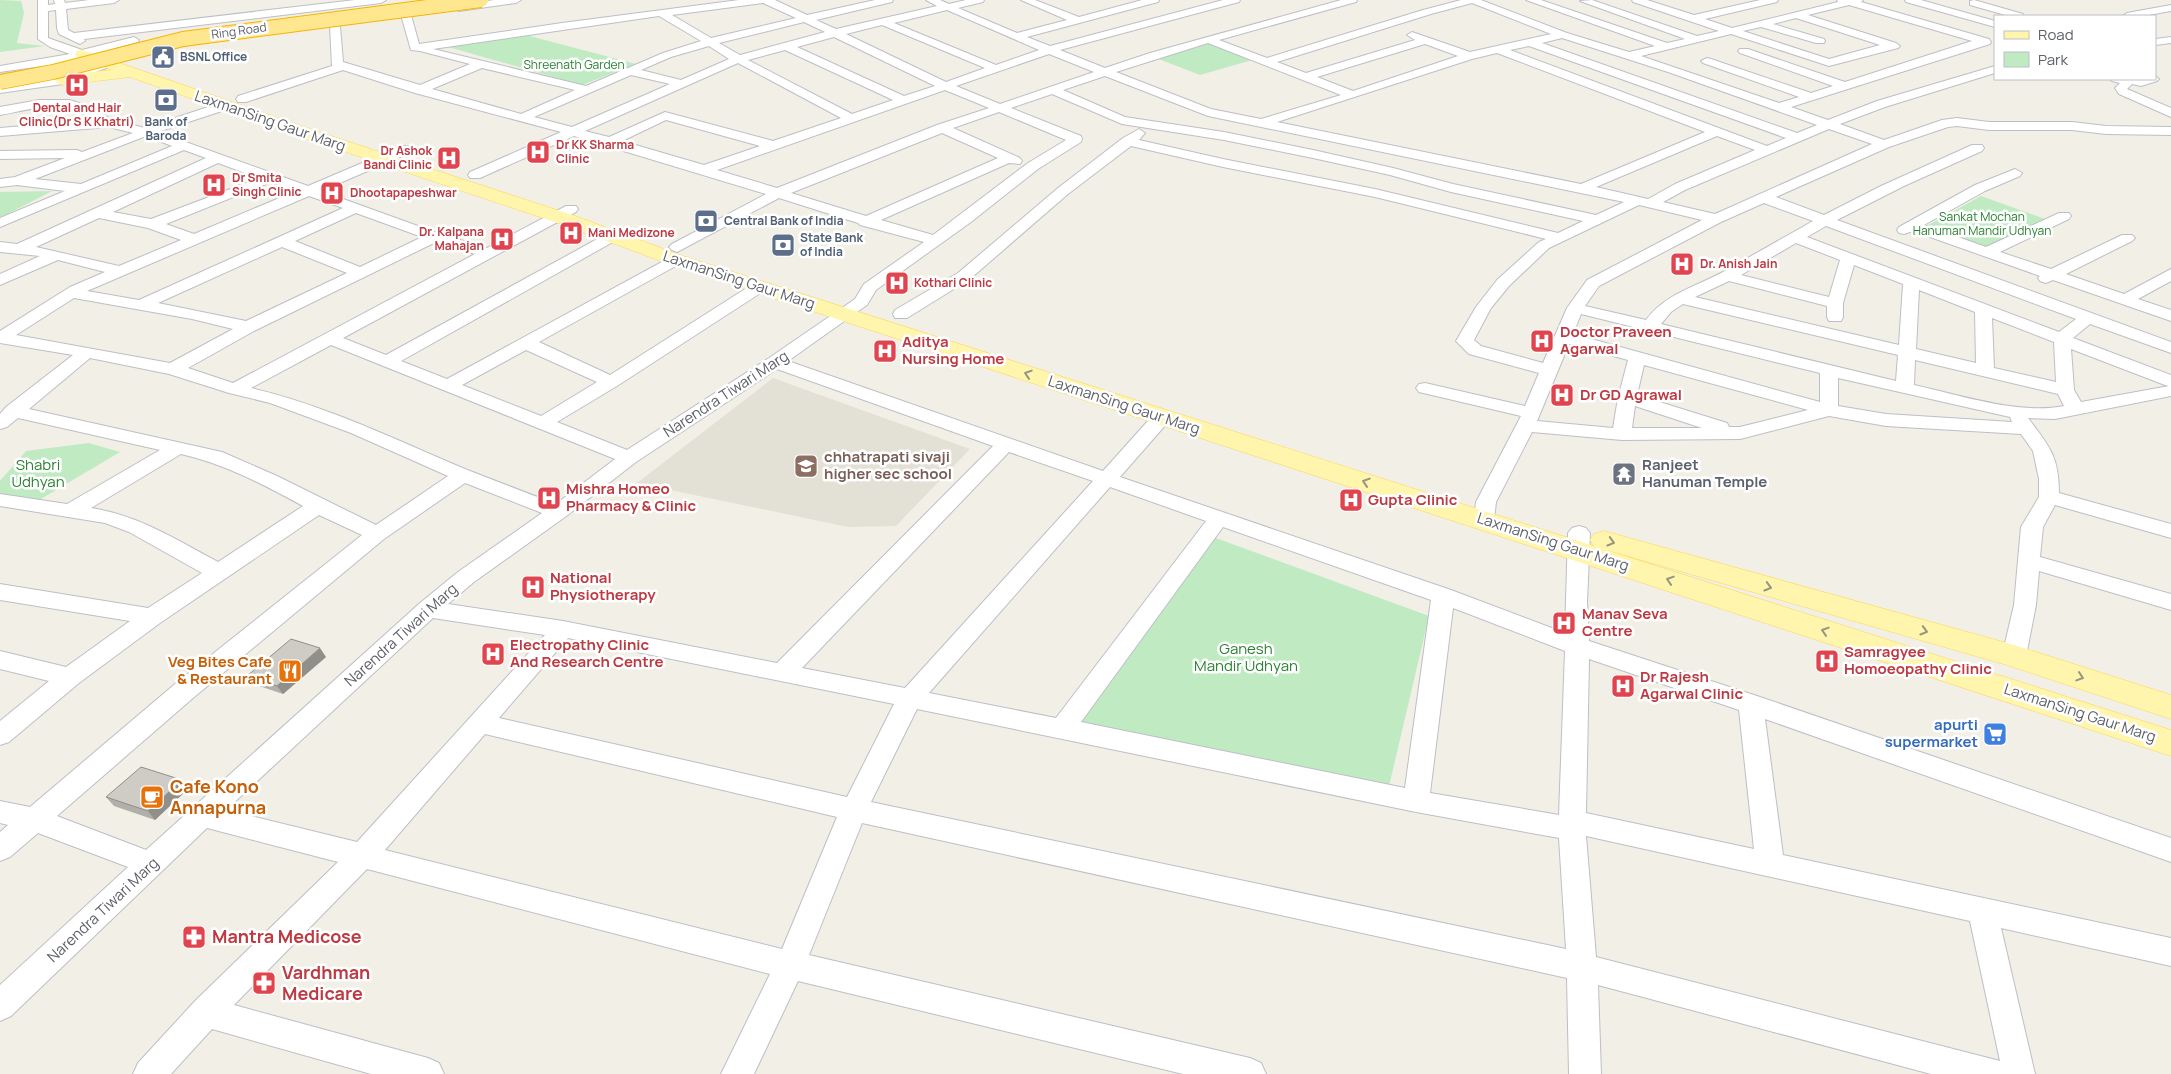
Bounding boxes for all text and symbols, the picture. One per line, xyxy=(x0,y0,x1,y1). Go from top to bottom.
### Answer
legend xyxy=(1994,15,2156,80)
street label: Ring Road xyxy=(210,18,268,43)
text: Road xyxy=(2038,24,2074,45)
public building icon: BSNL Office xyxy=(150,44,176,70)
place label: BSNL Office xyxy=(180,48,247,65)
text: Park xyxy=(2038,49,2068,70)
park label: Shreenath Garden xyxy=(523,56,625,73)
hospital icon: Dental and Hair Clinic(Dr S K Khatri) xyxy=(64,72,90,98)
street label: LaxmanSing Gaur Marg xyxy=(192,85,349,156)
bank icon: Bank of Baroda xyxy=(153,87,179,113)
place label: Dental and Hair Clinic(Dr S K Khatri) xyxy=(19,99,135,130)
place label: Bank of Baroda xyxy=(145,113,188,144)
place label: Dr KK Sharma Clinic xyxy=(556,136,634,167)
hospital icon: Dr KK Sharma Clinic xyxy=(525,139,551,165)
place label: Dr Ashok Bandi Clinic xyxy=(364,142,433,173)
hospital icon: Dr Ashok Bandi Clinic xyxy=(436,145,462,171)
place label: Dr Smita Singh Clinic xyxy=(232,169,302,200)
hospital icon: Dr Smita Singh Clinic xyxy=(201,172,227,198)
hospital icon: Dhootapapeshwar xyxy=(319,180,345,206)
place label: Dhootapapeshwar xyxy=(350,184,457,201)
bank icon: Central Bank of India xyxy=(693,208,719,234)
park label: Sankat Mochan Hanuman Mandir Udhyan xyxy=(1913,208,2051,239)
place label: Central Bank of India xyxy=(724,212,844,229)
hospital icon: Mani Medizone xyxy=(558,220,584,246)
place label: Dr. Kalpana Mahajan xyxy=(419,223,484,254)
place label: Mani Medizone xyxy=(588,224,675,241)
hospital icon: Dr. Kalpana Mahajan xyxy=(489,226,515,252)
place label: State Bank of India xyxy=(800,229,863,260)
bank icon: State Bank of India xyxy=(770,232,796,258)
street label: LaxmanSing Gaur Marg xyxy=(661,245,818,314)
hospital icon: Dr. Anish Jain xyxy=(1669,251,1695,277)
place label: Dr. Anish Jain xyxy=(1700,255,1777,272)
hospital icon: Kothari Clinic xyxy=(884,270,910,296)
place label: Kothari Clinic xyxy=(914,274,992,291)
place label: Doctor Praveen Agarwal xyxy=(1560,321,1672,359)
hospital icon: Doctor Praveen Agarwal xyxy=(1529,328,1555,354)
place label: Aditya Nursing Home xyxy=(902,331,1004,369)
hospital icon: Aditya Nursing Home xyxy=(872,338,898,364)
street label: Narendra Tiwari Marg xyxy=(659,345,792,442)
one-way arrow xyxy=(1024,369,1033,379)
street label: LaxmanSing Gaur Marg xyxy=(1046,370,1203,439)
hospital icon: Dr GD Agrawal xyxy=(1549,382,1575,408)
place label: Dr GD Agrawal xyxy=(1580,384,1682,405)
place label: chhatrapati sivaji higher sec school xyxy=(824,446,952,484)
school or university icon: chhatrapati sivaji higher sec school xyxy=(793,453,819,479)
park label: Shabri Udhyan xyxy=(11,454,65,492)
place label: Ranjeet Hanuman Temple xyxy=(1642,454,1767,492)
temple icon: Ranjeet Hanuman Temple xyxy=(1611,461,1637,487)
place label: Mishra Homeo Pharmacy & Clinic xyxy=(566,478,697,516)
one-way arrow xyxy=(1362,478,1371,488)
hospital icon: Mishra Homeo Pharmacy & Clinic xyxy=(536,485,562,511)
hospital icon: Gupta Clinic xyxy=(1338,487,1364,513)
place label: Gupta Clinic xyxy=(1368,489,1458,510)
street label: LaxmanSing Gaur Marg xyxy=(1475,507,1632,576)
one-way arrow xyxy=(1607,537,1615,547)
place label: National Physiotherapy xyxy=(550,567,656,605)
hospital icon: National Physiotherapy xyxy=(520,574,546,600)
one-way arrow xyxy=(1667,576,1675,586)
street label: Narendra Tiwari Marg xyxy=(340,578,462,691)
one-way arrow xyxy=(1763,581,1771,591)
place label: Manav Seva Centre xyxy=(1582,603,1668,641)
hospital icon: Manav Seva Centre xyxy=(1551,610,1577,636)
one-way arrow xyxy=(1919,625,1928,635)
one-way arrow xyxy=(1821,626,1830,636)
place label: Electropathy Clinic And Research Centre xyxy=(510,634,664,672)
park label: Ganesh Mandir Udhyan xyxy=(1194,638,1298,676)
hospital icon: Electropathy Clinic And Research Centre xyxy=(480,641,506,667)
place label: Samragyee Homoeopathy Clinic xyxy=(1844,641,1992,679)
hospital icon: Samragyee Homoeopathy Clinic xyxy=(1814,648,1840,674)
place label: Veg Bites Cafe & Restaurant xyxy=(168,651,272,689)
restaurant icon: Veg Bites Cafe & Restaurant xyxy=(277,658,303,684)
place label: Dr Rajesh Agarwal Clinic xyxy=(1640,666,1743,704)
one-way arrow xyxy=(2075,672,2083,682)
hospital icon: Dr Rajesh Agarwal Clinic xyxy=(1610,673,1636,699)
street label: LaxmanSing Gaur Marg xyxy=(2002,678,2159,747)
place label: apurti supermarket xyxy=(1885,714,1978,752)
supermarket icon: apurti supermarket xyxy=(1982,721,2008,747)
place label: Cafe Kono Annapurna xyxy=(170,774,266,819)
cafe icon: Cafe Kono Annapurna xyxy=(139,784,165,810)
street label: Narendra Tiwari Marg xyxy=(42,852,163,967)
pharmacy icon: Mantra Medicose xyxy=(181,924,207,950)
place label: Mantra Medicose xyxy=(212,924,362,948)
place label: Vardhman Medicare xyxy=(282,960,370,1005)
pharmacy icon: Vardhman Medicare xyxy=(251,970,277,996)

